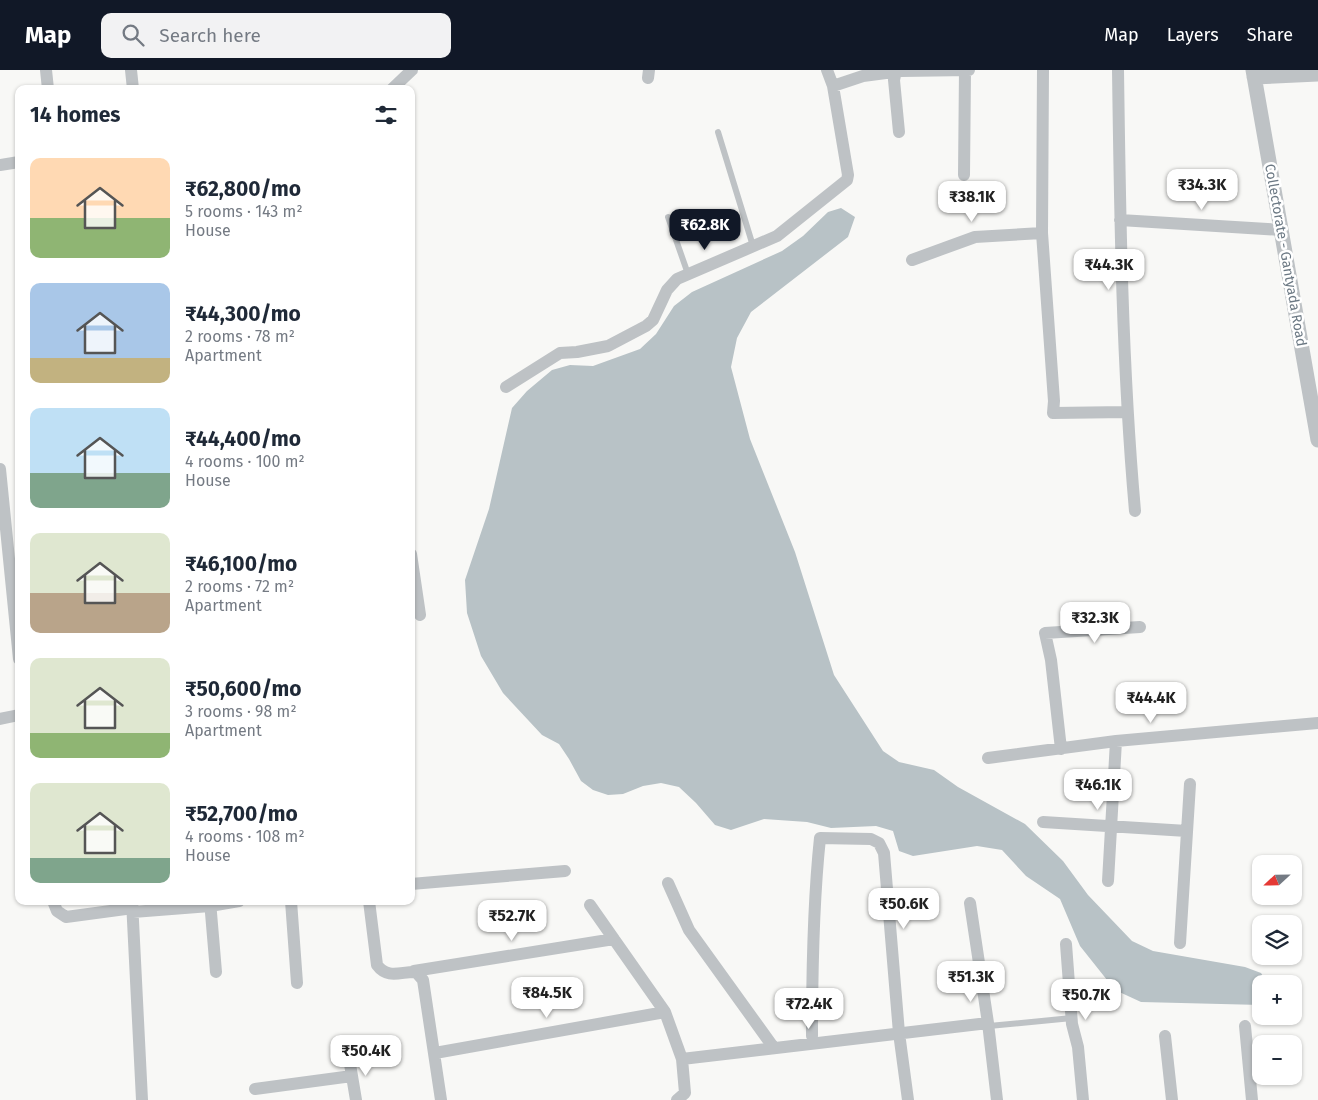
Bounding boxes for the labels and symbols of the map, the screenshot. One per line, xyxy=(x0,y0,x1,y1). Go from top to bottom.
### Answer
street label: Collectorate - Gantyada Road xyxy=(1261,162,1310,348)
pin: ₹34.3K xyxy=(1161,168,1243,211)
pin: ₹38.1K xyxy=(931,180,1013,223)
pin: ₹62.8K xyxy=(664,208,746,251)
pin: ₹44.3K xyxy=(1068,248,1150,291)
pin: ₹32.3K xyxy=(1054,602,1136,644)
pin: ₹44.4K xyxy=(1110,682,1192,724)
pin: ₹46.1K xyxy=(1057,768,1139,811)
north arrow xyxy=(1252,855,1302,905)
pin: ₹50.6K xyxy=(863,888,945,930)
pin: ₹52.7K xyxy=(471,900,553,942)
pin: ₹51.3K xyxy=(930,960,1012,1003)
pin: ₹84.5K xyxy=(506,976,588,1019)
pin: ₹50.7K xyxy=(1045,978,1127,1021)
pin: ₹72.4K xyxy=(768,988,850,1030)
pin: ₹50.4K xyxy=(325,1034,407,1077)

